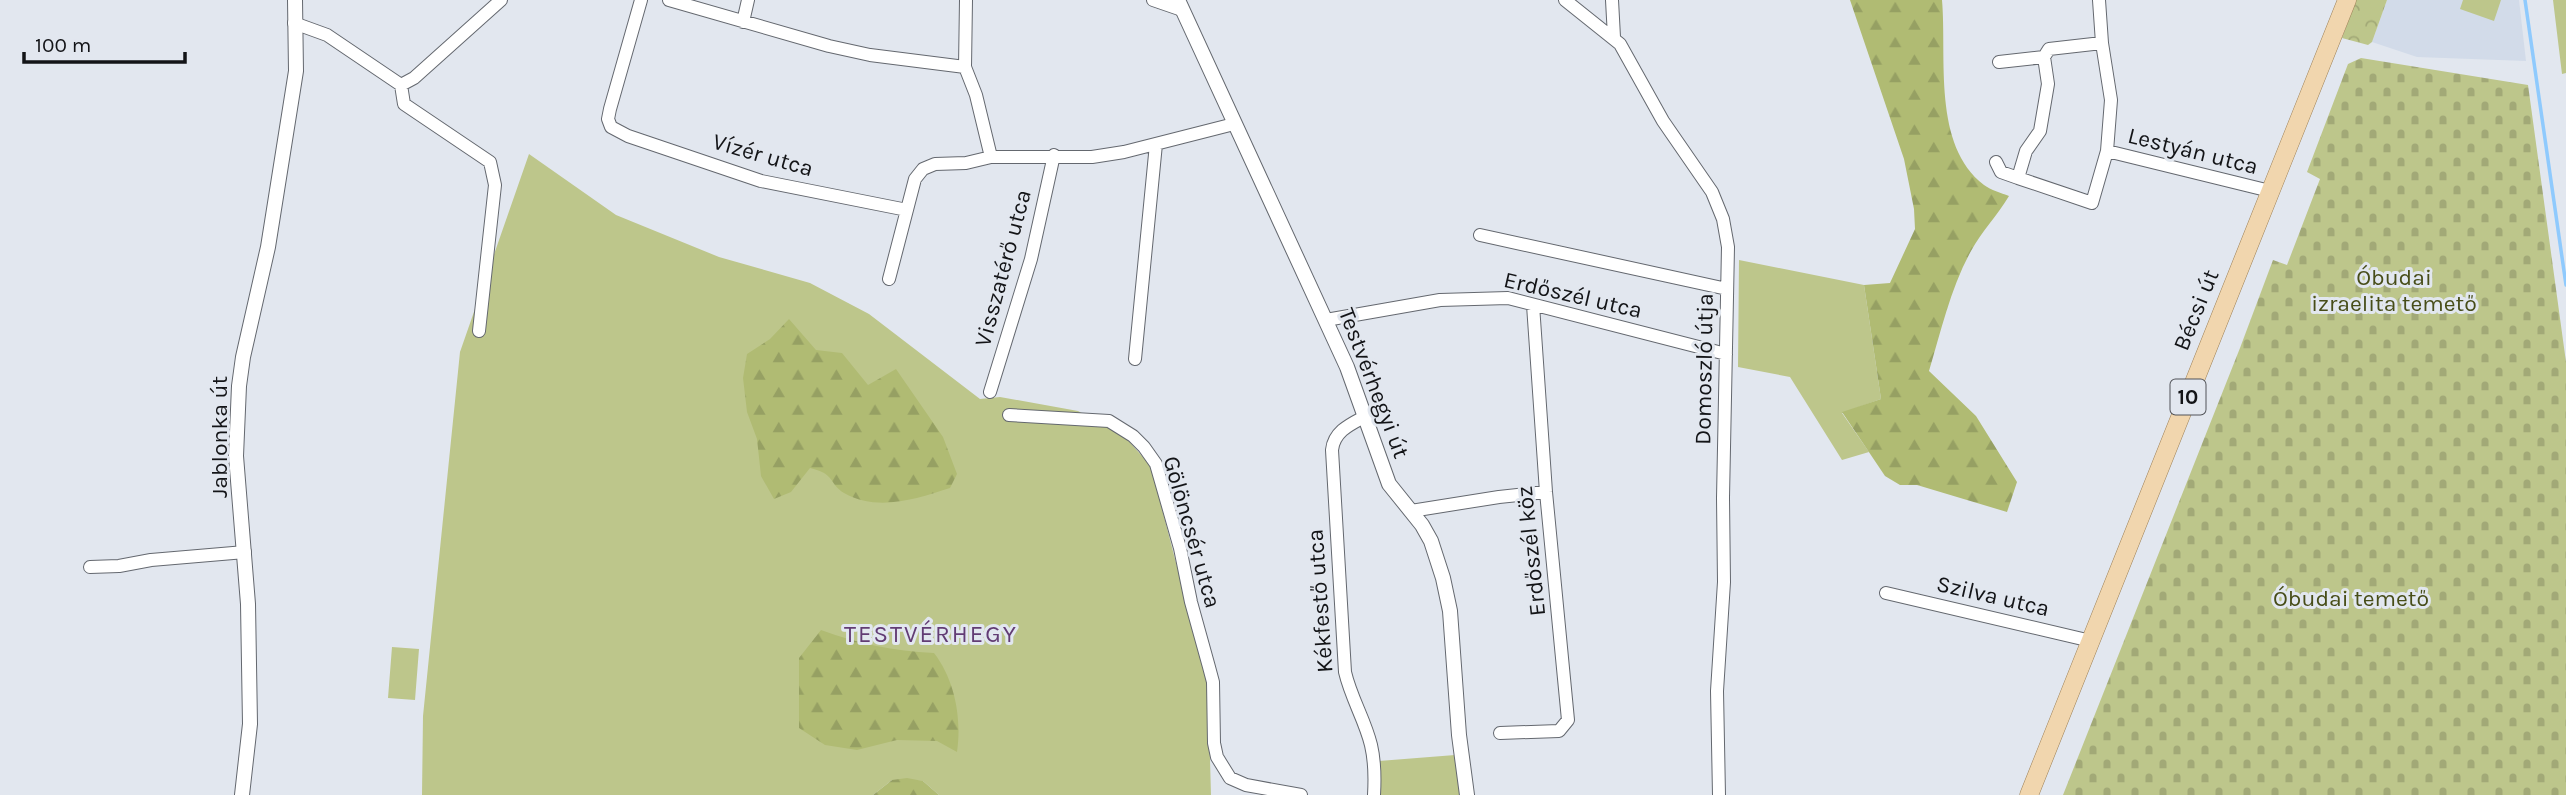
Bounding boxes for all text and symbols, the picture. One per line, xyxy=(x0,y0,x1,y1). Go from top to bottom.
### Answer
scale bar xyxy=(24,21,186,65)
text: 100 m xyxy=(35,33,92,57)
street label: Lestyán utca xyxy=(2125,122,2261,180)
street label: Vízér utca xyxy=(710,128,816,182)
street label: Visszatérő utca xyxy=(969,187,1037,349)
park label: Óbudai izraelita temető xyxy=(2311,264,2477,317)
street label: Bécsi út xyxy=(2168,265,2225,354)
street label: Erdőszél utca xyxy=(1501,266,1645,324)
street label: Domoszló útja xyxy=(1689,293,1719,445)
street label: Testvérhegyi út xyxy=(1333,304,1415,462)
street label: Jablonka út xyxy=(206,376,233,498)
road number: 10 xyxy=(2170,380,2206,414)
street label: Gölöncsér utca xyxy=(1157,453,1227,611)
street label: Erdőszél köz xyxy=(1511,485,1551,617)
street label: Kékfestő utca xyxy=(1302,528,1338,674)
street label: Szilva utca xyxy=(1934,570,2052,622)
park label: Óbudai temető xyxy=(2273,585,2429,612)
district label: TESTVÉRHEGY xyxy=(844,619,1018,648)

